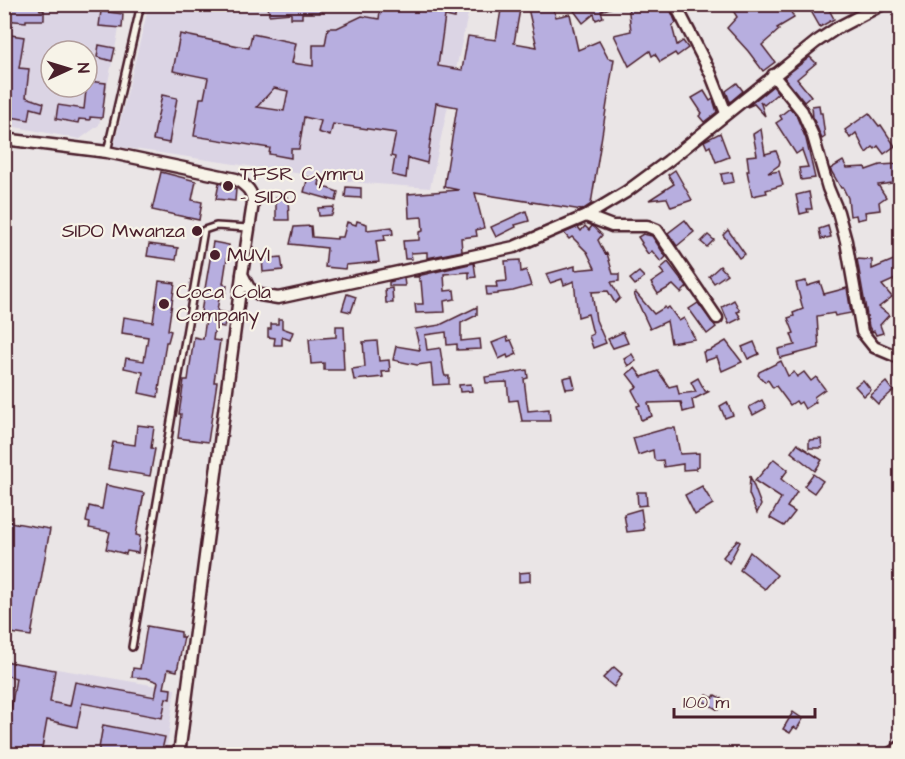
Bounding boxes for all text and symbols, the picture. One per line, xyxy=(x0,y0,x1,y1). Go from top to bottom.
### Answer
north arrow xyxy=(39,39,99,99)
text: N xyxy=(72,62,94,74)
place label: TFSR Cymru - SIDO xyxy=(240,160,363,211)
marker: TFSR Cymru - SIDO xyxy=(221,179,235,193)
place label: SIDO Mwanza xyxy=(62,217,185,245)
marker: SIDO Mwanza xyxy=(190,224,204,238)
place label: MUVI xyxy=(227,241,270,269)
marker: MUVI xyxy=(208,248,222,262)
place label: Coca Cola Company xyxy=(176,278,271,330)
marker: Coca Cola Company xyxy=(157,297,171,311)
scale bar xyxy=(674,681,815,719)
text: 100 m xyxy=(683,690,729,715)

